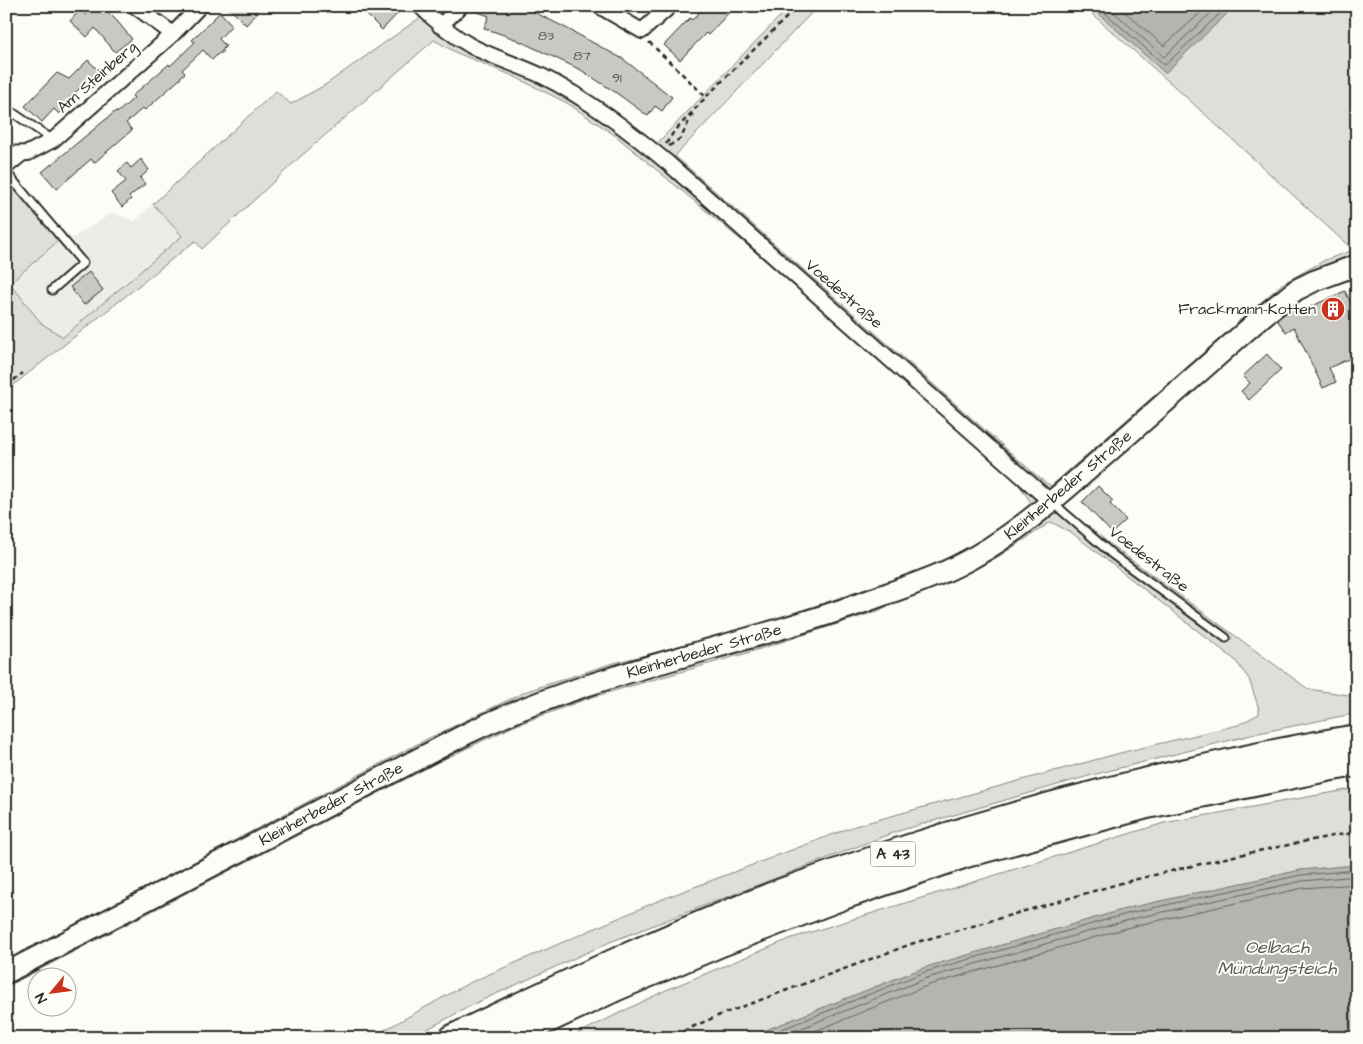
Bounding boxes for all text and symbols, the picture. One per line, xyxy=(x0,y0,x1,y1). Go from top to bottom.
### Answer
house number: 83 xyxy=(538,26,554,46)
street label: Am Steinberg xyxy=(52,36,142,119)
house number: 87 xyxy=(573,46,591,66)
house number: 91 xyxy=(612,68,622,88)
street label: Voedestraße xyxy=(801,254,888,334)
building icon: Frackmann-Kotten xyxy=(1320,296,1346,322)
place label: Frackmann-Kotten xyxy=(1178,298,1316,320)
street label: Kleinherbeder Straße xyxy=(1000,425,1137,545)
street label: Voedestraße xyxy=(1104,521,1194,597)
street label: Kleinherbeder Straße xyxy=(624,618,784,684)
street label: Kleinherbeder Straße xyxy=(255,757,407,851)
road number: A 43 xyxy=(870,842,916,866)
water label: Oelbach Mündungsteich xyxy=(1218,935,1337,982)
north arrow xyxy=(28,966,78,1016)
text: N xyxy=(31,989,52,1007)

